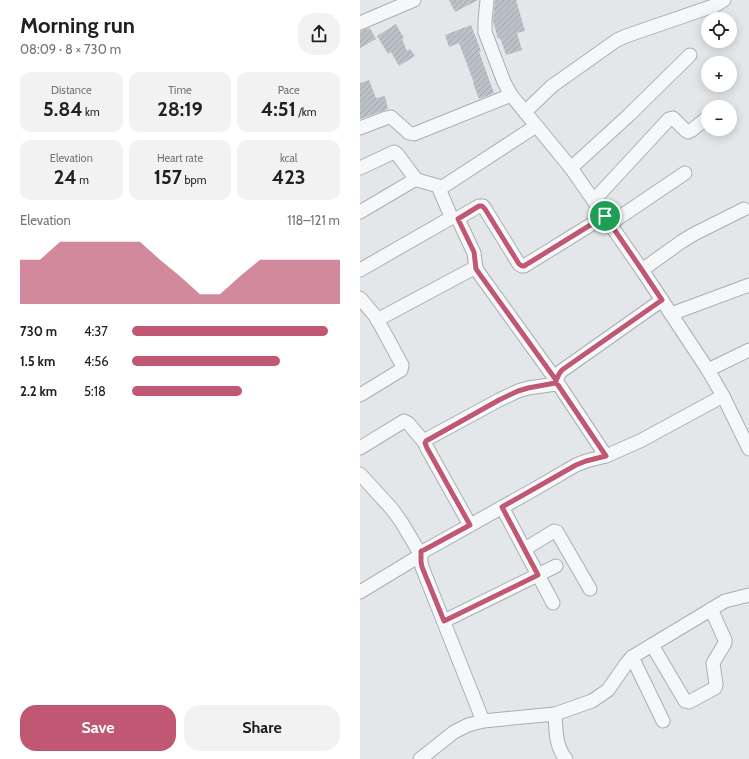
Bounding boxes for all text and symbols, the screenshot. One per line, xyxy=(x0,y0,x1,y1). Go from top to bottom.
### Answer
text: Morning run xyxy=(20,12,135,39)
map controls xyxy=(701,12,737,136)
button: locate xyxy=(701,12,737,48)
button: share xyxy=(298,13,340,55)
text: 08:09 · 8 × 730 m xyxy=(20,41,121,57)
button: + xyxy=(701,56,737,92)
text: Distance xyxy=(51,83,92,97)
text: Time xyxy=(168,83,192,97)
text: Pace xyxy=(278,83,300,97)
text: 5.84 xyxy=(43,97,83,121)
text: 28:19 xyxy=(157,97,203,121)
text: 4:51 xyxy=(261,97,296,121)
button: − xyxy=(701,100,737,136)
text: km xyxy=(83,105,100,119)
text: /km xyxy=(296,105,316,119)
text: Elevation xyxy=(50,151,93,165)
text: Heart rate xyxy=(157,151,203,165)
text: kcal xyxy=(280,151,297,165)
text: 24 xyxy=(54,165,77,189)
text: 157 xyxy=(154,165,182,189)
text: 423 xyxy=(272,165,306,189)
text: m xyxy=(77,173,89,187)
text: bpm xyxy=(182,173,206,187)
pin xyxy=(588,199,622,233)
icon: arrive xyxy=(594,205,616,227)
text: Elevation xyxy=(20,212,71,228)
text: 118–121 m xyxy=(287,212,340,228)
text: 730 m xyxy=(20,323,57,339)
text: 4:37 xyxy=(84,323,108,339)
text: 1.5 km xyxy=(20,353,55,369)
text: 4:56 xyxy=(84,353,109,369)
text: 2.2 km xyxy=(20,383,57,399)
text: 5:18 xyxy=(84,383,106,399)
button: Save xyxy=(20,705,176,751)
button: Share xyxy=(184,705,340,751)

